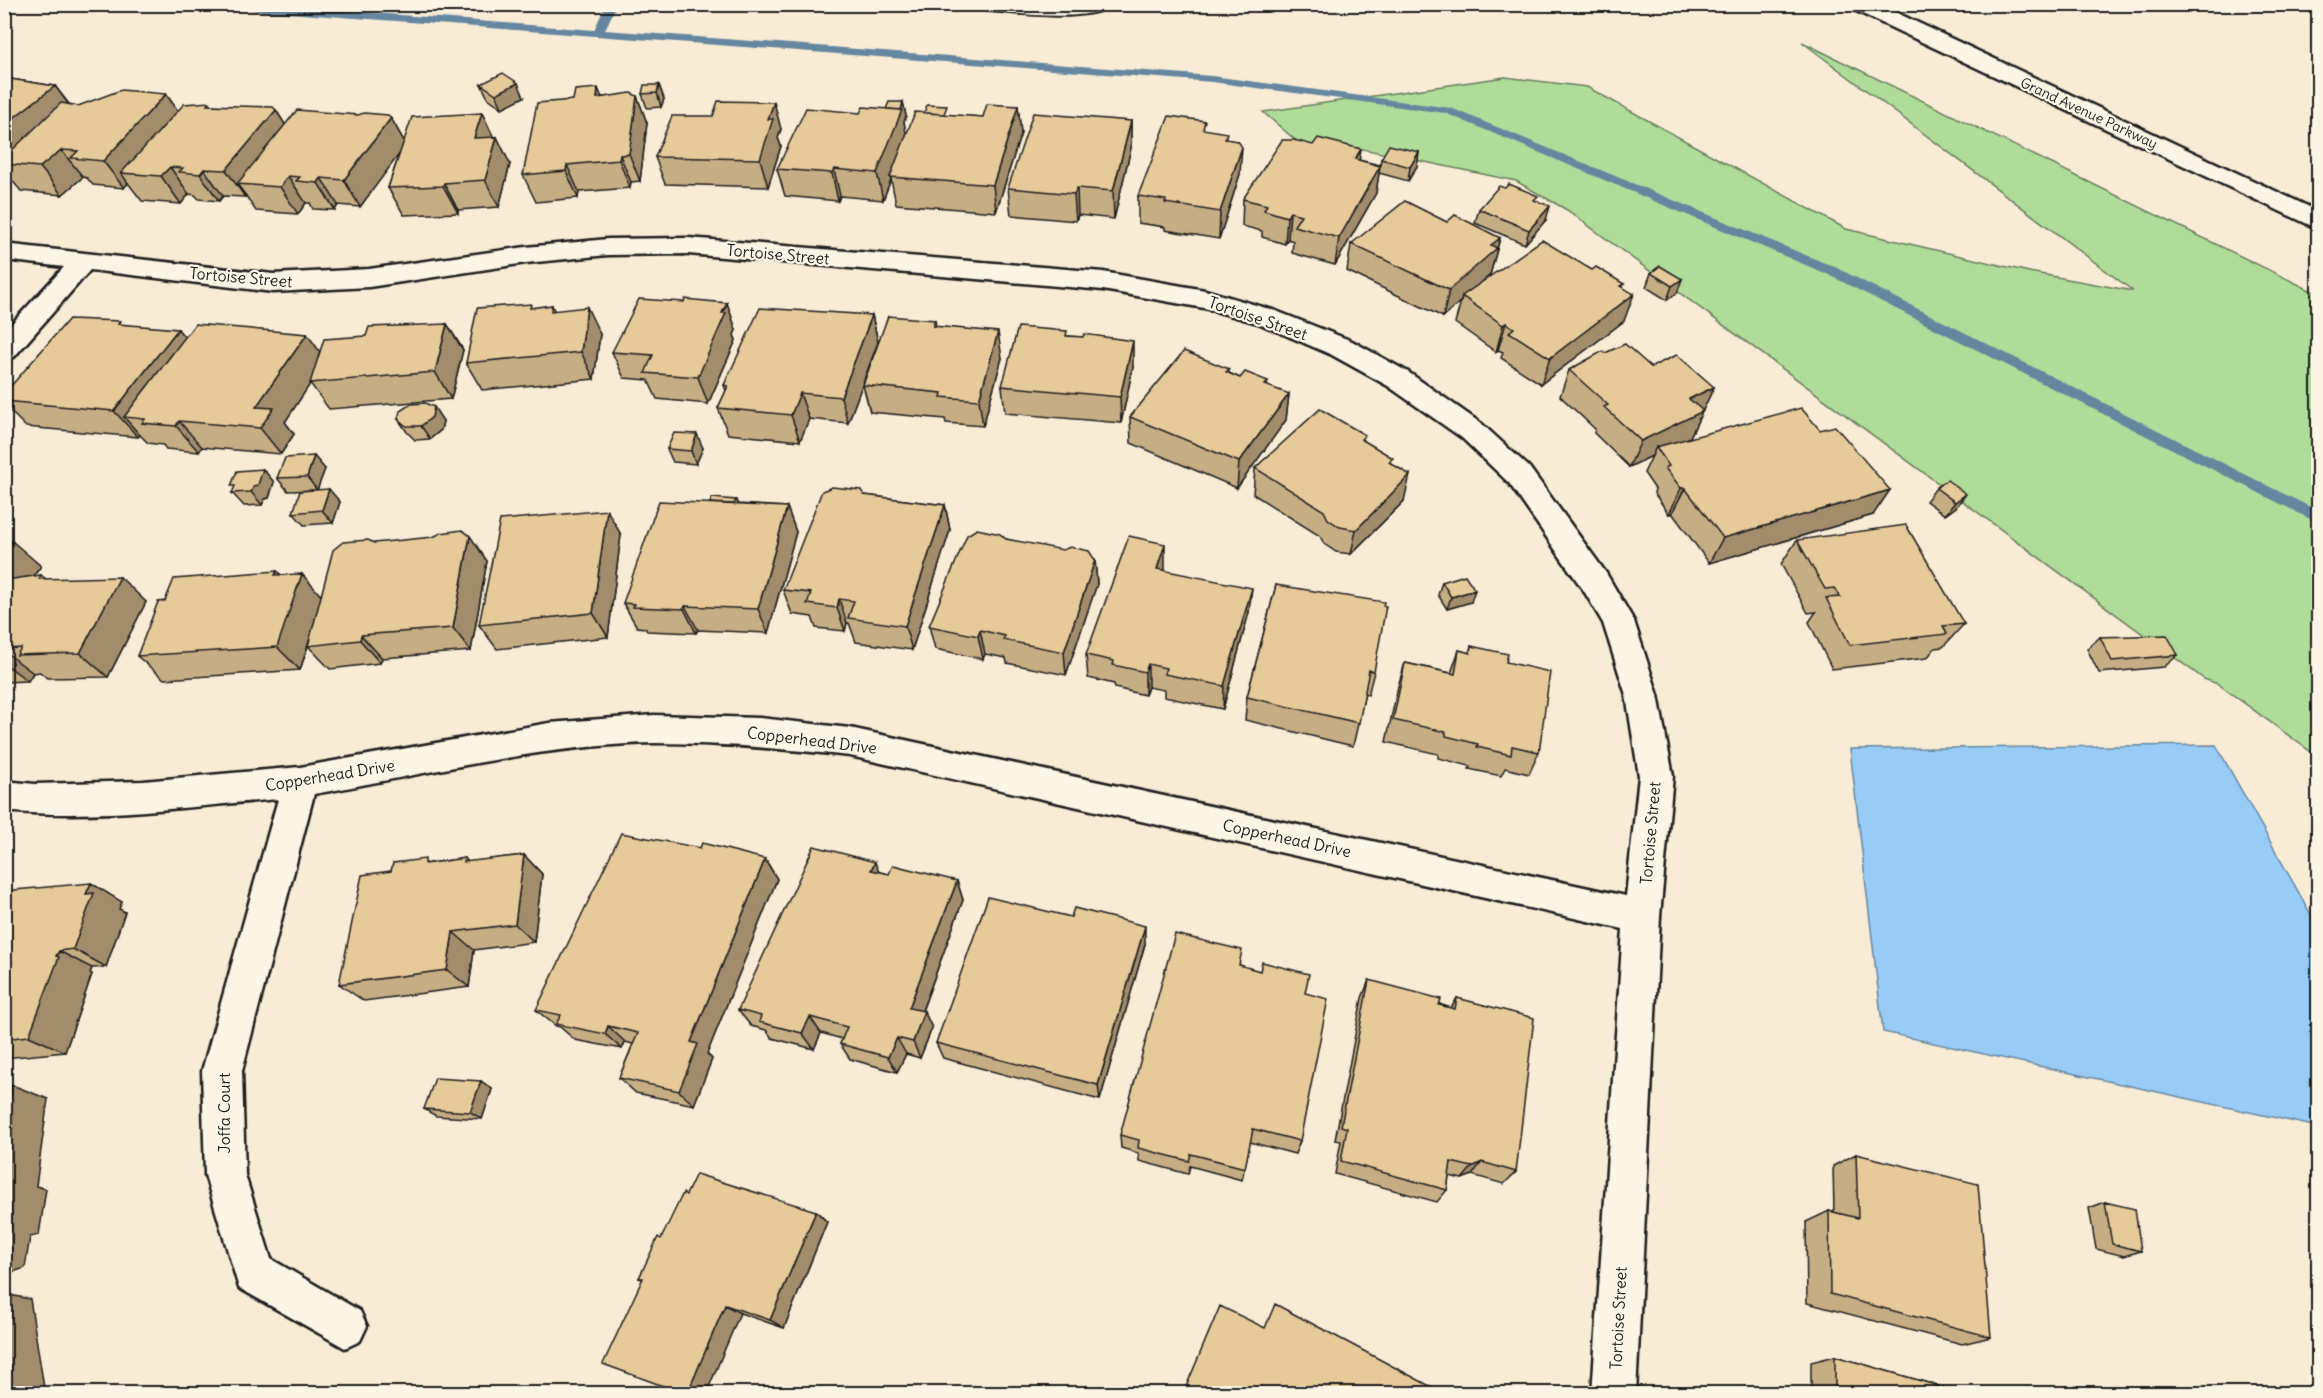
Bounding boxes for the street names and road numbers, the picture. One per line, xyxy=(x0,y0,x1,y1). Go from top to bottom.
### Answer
street label: Grand Avenue Parkway xyxy=(2017,73,2161,153)
street label: Tortoise Street xyxy=(726,240,831,269)
street label: Tortoise Street xyxy=(189,263,294,292)
street label: Tortoise Street xyxy=(1206,292,1311,344)
street label: Copperhead Drive xyxy=(746,722,878,758)
street label: Copperhead Drive xyxy=(264,755,396,795)
street label: Tortoise Street xyxy=(1636,780,1665,885)
street label: Copperhead Drive xyxy=(1221,815,1353,861)
street label: Joffa Court xyxy=(214,1072,234,1153)
street label: Tortoise Street xyxy=(1605,1265,1631,1370)

